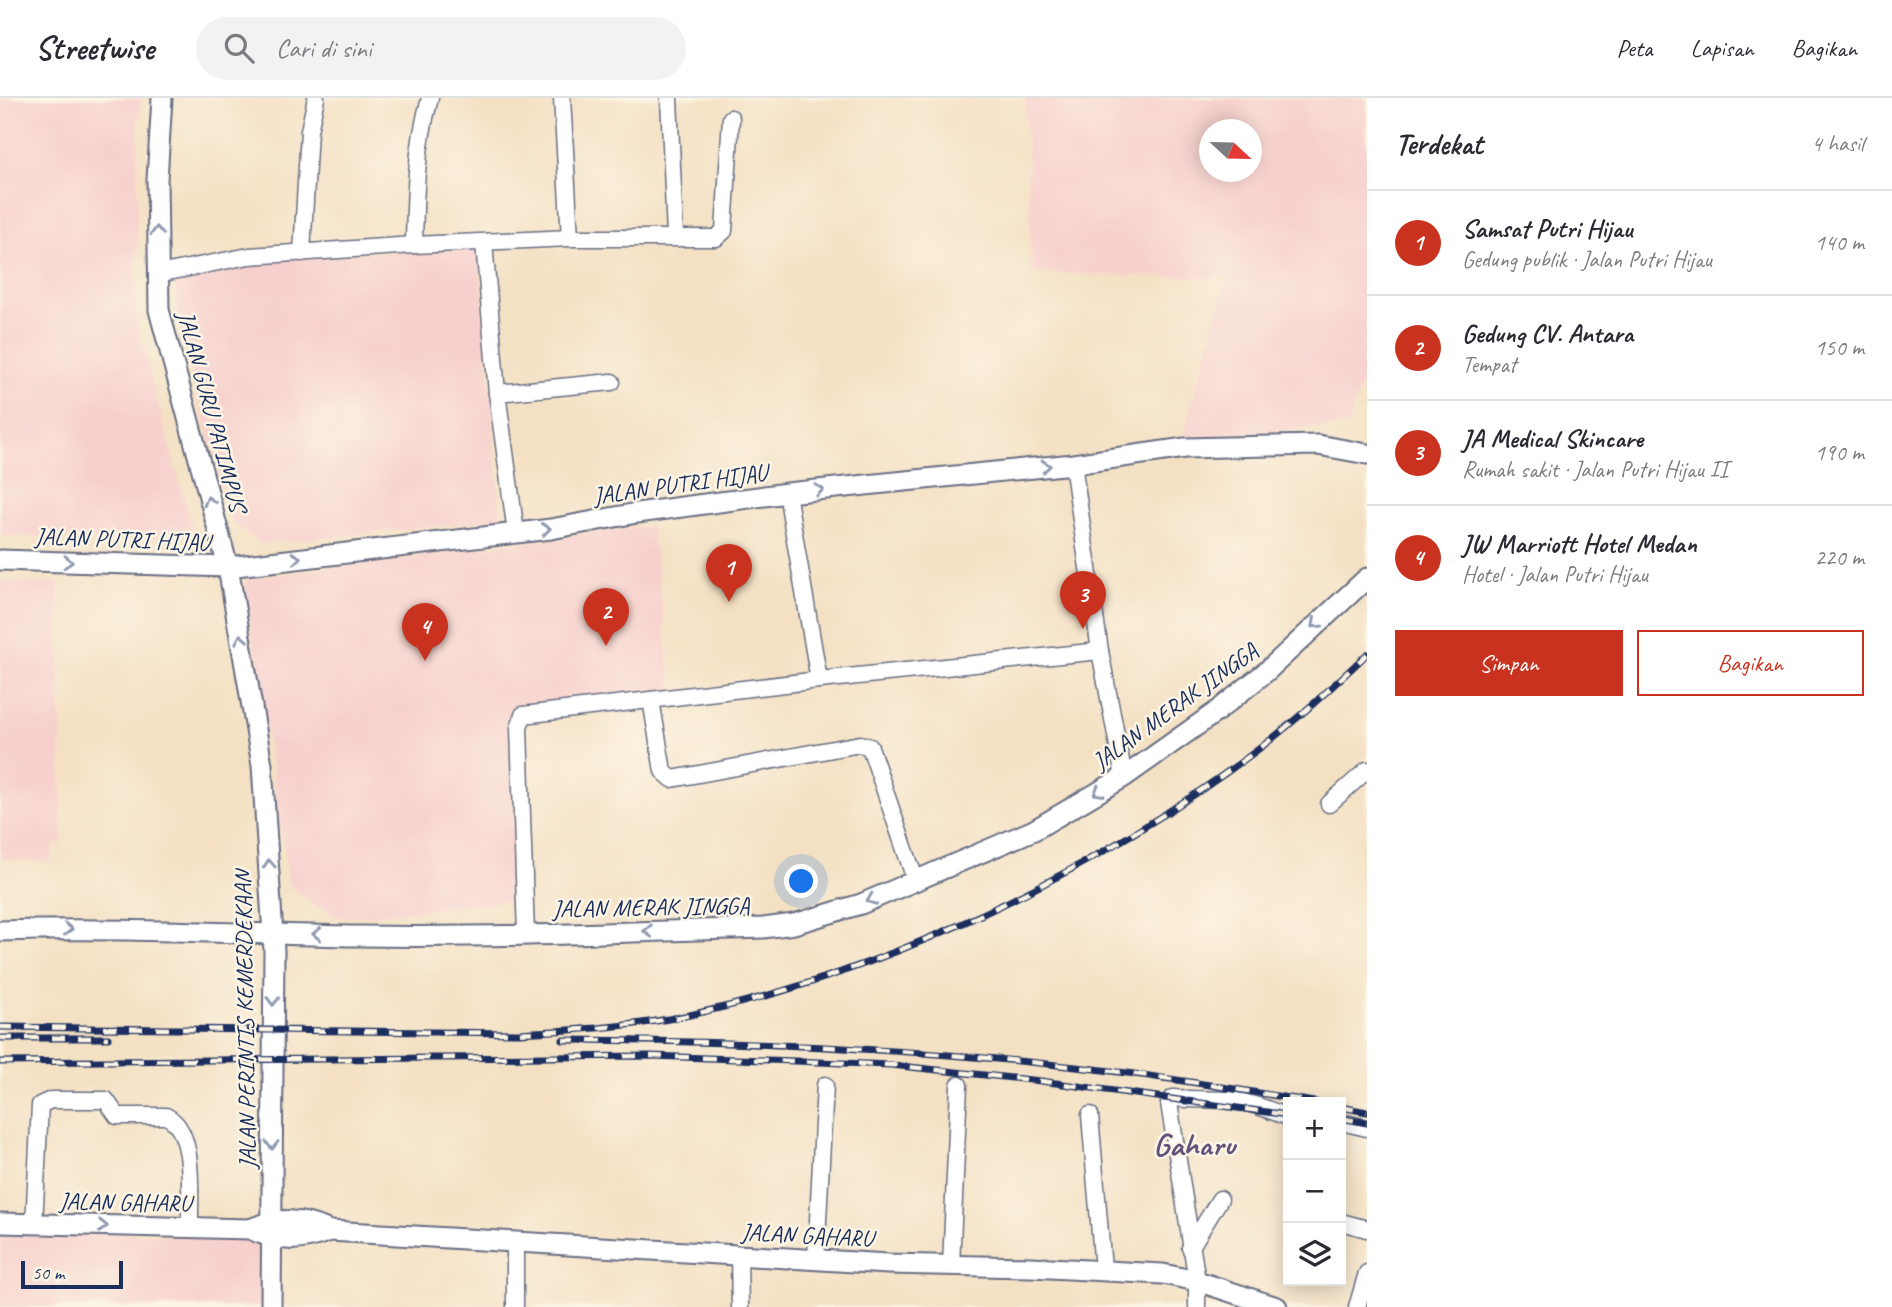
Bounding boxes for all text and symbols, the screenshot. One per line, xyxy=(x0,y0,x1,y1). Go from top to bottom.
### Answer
search box xyxy=(196,17,686,80)
text: Streetwise xyxy=(35,27,154,69)
icon: search xyxy=(220,29,258,67)
text: Cari di sini xyxy=(276,32,372,65)
text: Peta xyxy=(1616,33,1653,63)
text: Lapisan xyxy=(1691,33,1754,63)
text: Bagikan xyxy=(1792,33,1857,63)
north arrow xyxy=(1199,119,1262,182)
text: Terdekat xyxy=(1395,125,1483,163)
text: 4 hasil xyxy=(1811,129,1864,158)
text: Samsat Putri Hijau xyxy=(1462,212,1632,245)
one-way arrow xyxy=(150,226,165,237)
text: 1 xyxy=(1413,228,1423,257)
text: 140 m xyxy=(1815,228,1864,257)
text: Gedung publik · Jalan Putri Hijau xyxy=(1462,245,1712,274)
street label: JALAN GURU PATIMPUS xyxy=(171,307,254,519)
text: Gedung CV. Antara xyxy=(1462,317,1633,350)
text: 2 xyxy=(1413,333,1423,362)
text: 150 m xyxy=(1815,333,1864,362)
text: Tempat xyxy=(1462,350,1516,379)
text: JA Medical Skincare xyxy=(1462,422,1643,455)
text: 3 xyxy=(1413,438,1423,467)
text: 190 m xyxy=(1815,438,1864,467)
text: Rumah sakit · Jalan Putri Hijau II xyxy=(1462,455,1728,484)
street label: JALAN PUTRI HIJAU xyxy=(590,456,773,511)
one-way arrow xyxy=(1041,459,1052,474)
one-way arrow xyxy=(814,482,825,497)
one-way arrow xyxy=(203,495,218,507)
street label: JALAN PUTRI HIJAU xyxy=(33,521,214,557)
one-way arrow xyxy=(540,522,552,537)
text: JW Marriott Hotel Medan xyxy=(1462,527,1697,560)
text: 4 xyxy=(1413,543,1423,572)
text: 220 m xyxy=(1815,543,1864,572)
pin: 1 xyxy=(706,544,752,602)
one-way arrow xyxy=(290,551,302,566)
one-way arrow xyxy=(63,554,74,569)
text: Hotel · Jalan Putri Hijau xyxy=(1462,560,1648,589)
pin: 3 xyxy=(1060,571,1106,629)
pin: 2 xyxy=(583,588,629,646)
pin: 4 xyxy=(402,603,448,661)
one-way arrow xyxy=(1312,615,1325,628)
button: Simpan xyxy=(1395,630,1623,696)
button: Bagikan xyxy=(1637,630,1864,696)
one-way arrow xyxy=(234,633,249,645)
street label: JALAN MERAK JINGGA xyxy=(1086,635,1264,777)
one-way arrow xyxy=(1093,784,1106,797)
one-way arrow xyxy=(261,859,276,870)
your location xyxy=(784,864,818,898)
street label: JALAN PERINTIS KEMERDEKAAN xyxy=(227,867,263,1171)
street label: JALAN MERAK JINGGA xyxy=(551,890,751,924)
one-way arrow xyxy=(866,891,878,905)
one-way arrow xyxy=(63,922,74,937)
one-way arrow xyxy=(642,924,653,939)
one-way arrow xyxy=(311,927,322,942)
one-way arrow xyxy=(265,996,281,1006)
map controls xyxy=(1283,1097,1346,1286)
button: + xyxy=(1283,1097,1346,1160)
district label: Gaharu xyxy=(1153,1124,1238,1165)
one-way arrow xyxy=(264,1140,280,1151)
button: − xyxy=(1283,1160,1346,1223)
street label: JALAN GAHARU xyxy=(58,1186,196,1218)
street label: JALAN GAHARU xyxy=(739,1217,878,1254)
one-way arrow xyxy=(97,1218,108,1233)
button: layers xyxy=(1283,1223,1346,1286)
scale bar xyxy=(21,1258,122,1290)
text: 50 m xyxy=(32,1261,64,1285)

